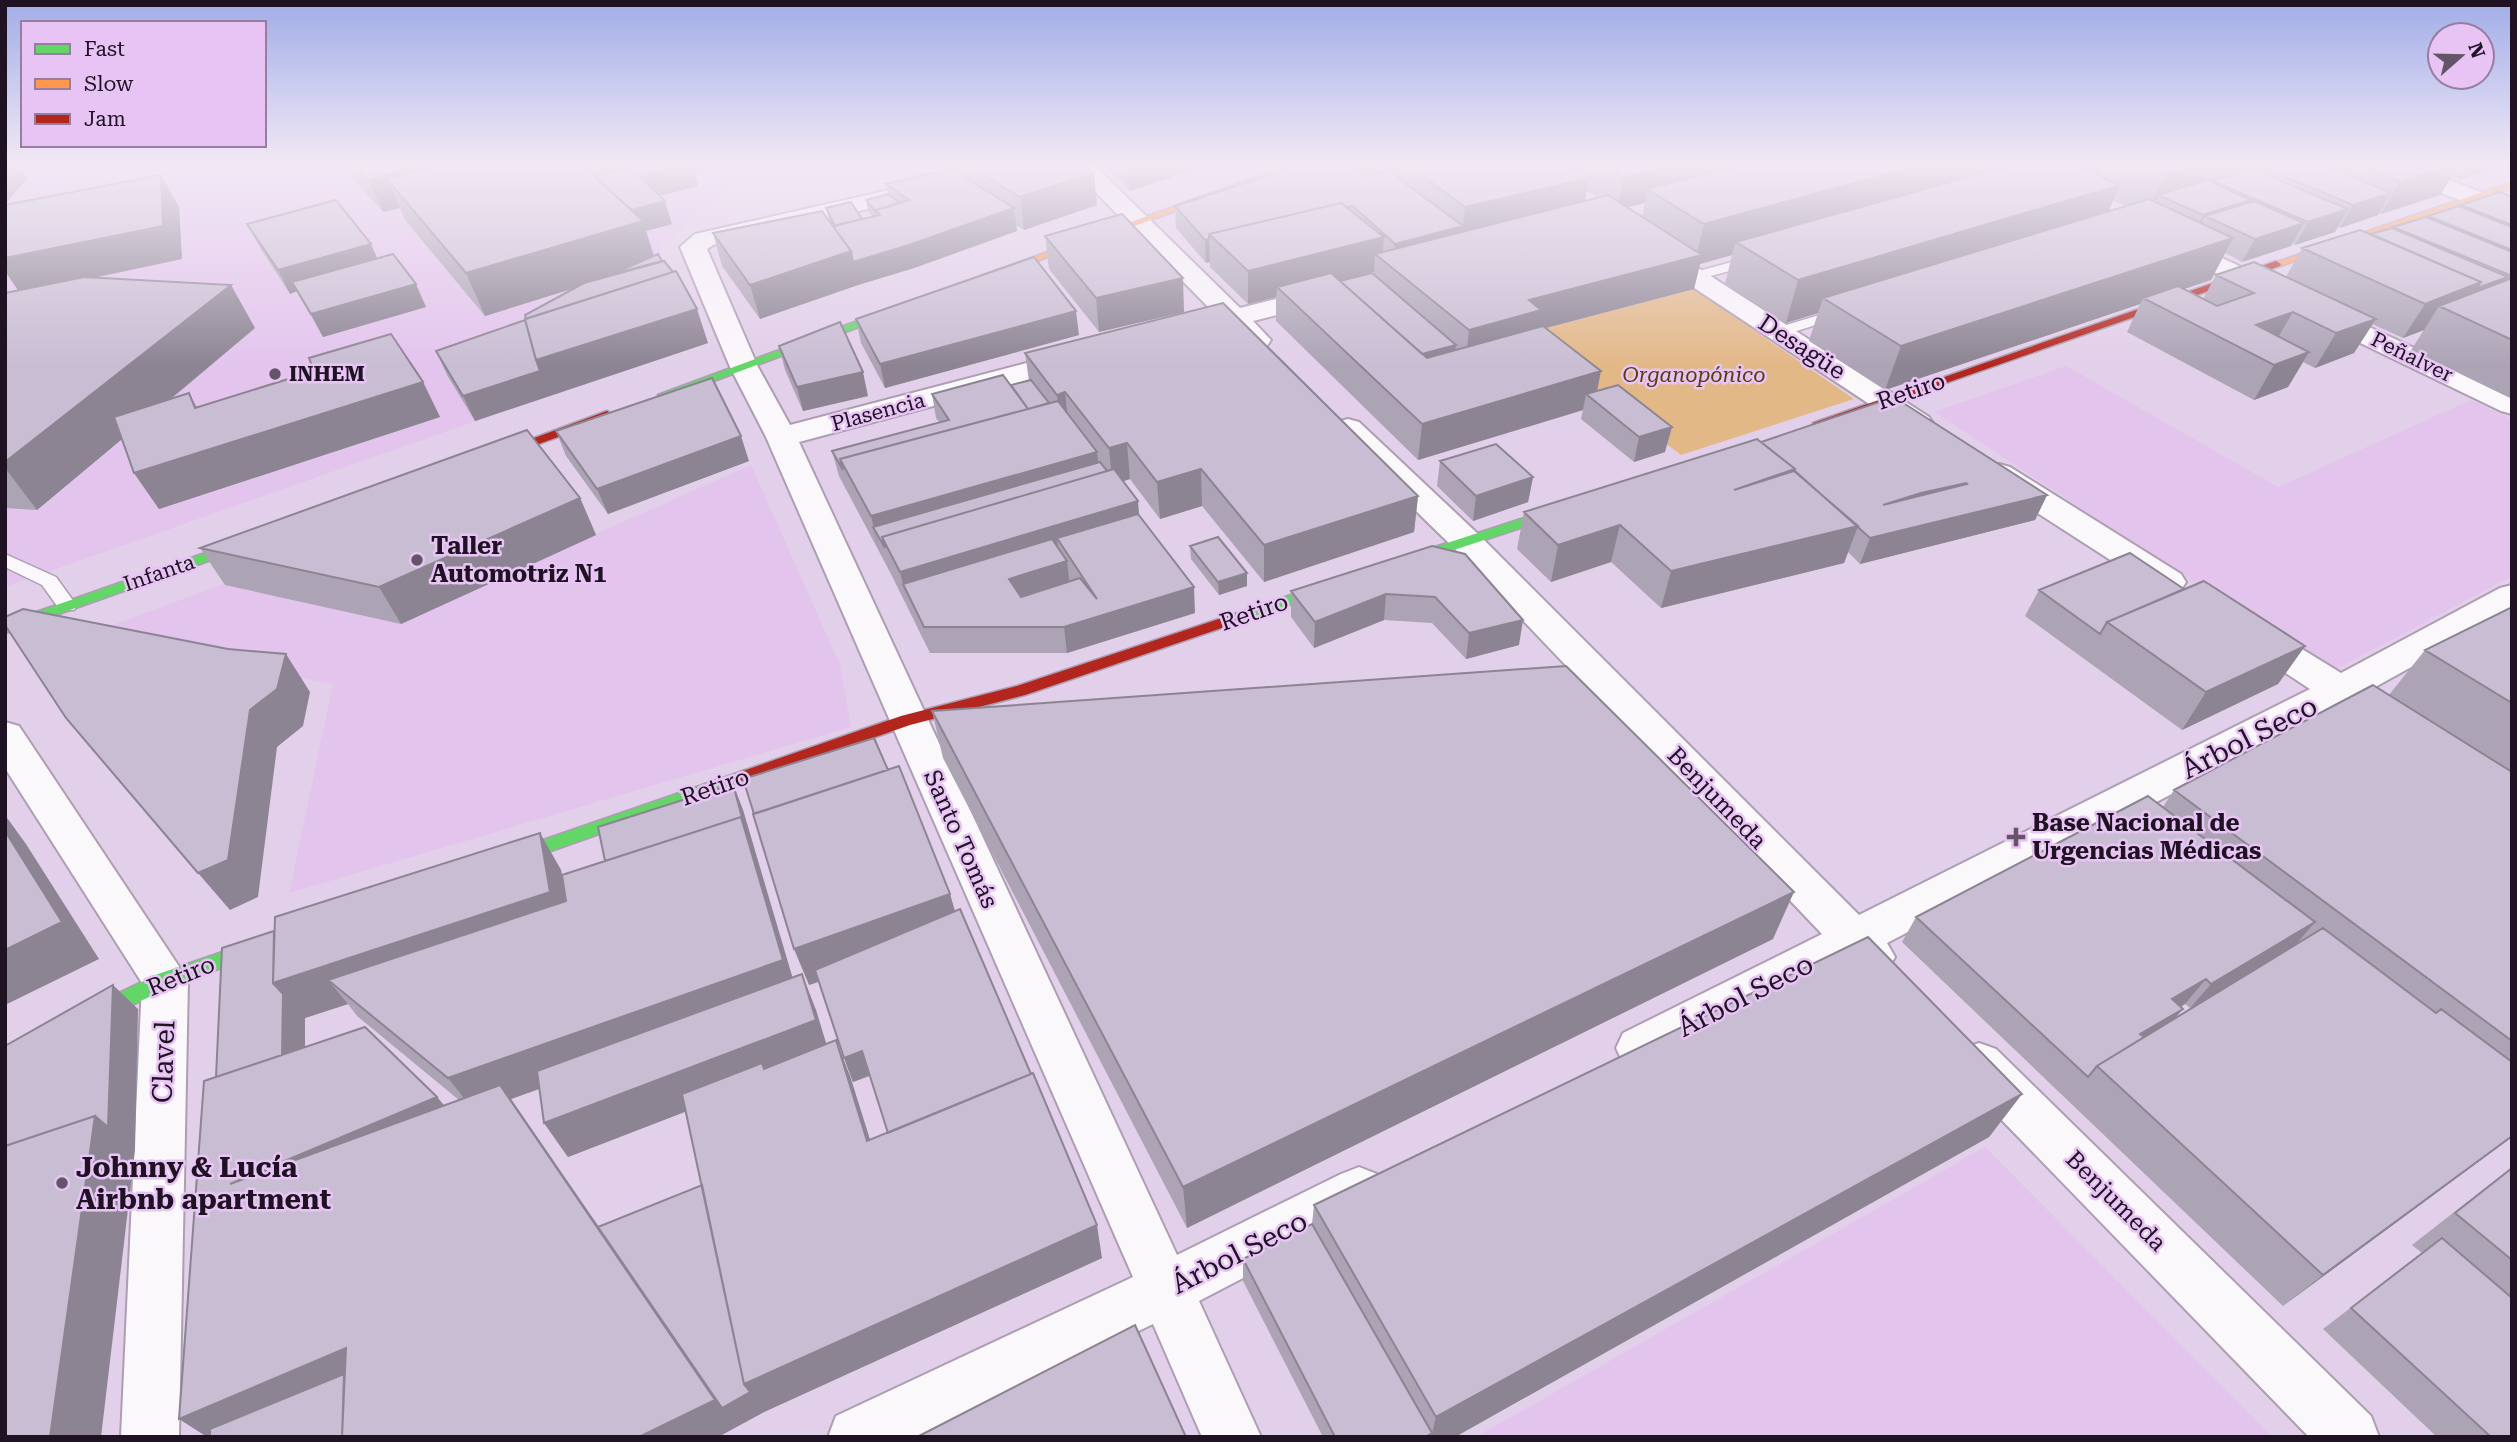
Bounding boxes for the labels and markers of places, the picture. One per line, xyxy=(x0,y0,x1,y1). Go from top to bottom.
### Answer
place label: INHEM xyxy=(289,362,365,386)
marker: INHEM xyxy=(267,366,283,382)
place label: Taller Automotriz N1 xyxy=(431,532,606,588)
marker: Taller Automotriz N1 xyxy=(409,552,425,568)
place label: Base Nacional de Urgencias Médicas xyxy=(2032,809,2261,865)
marker: Base Nacional de Urgencias Médicas xyxy=(2006,827,2026,847)
place label: Johnny & Lucía Airbnb apartment xyxy=(76,1151,331,1216)
marker: Johnny & Lucía Airbnb apartment xyxy=(54,1175,70,1191)

